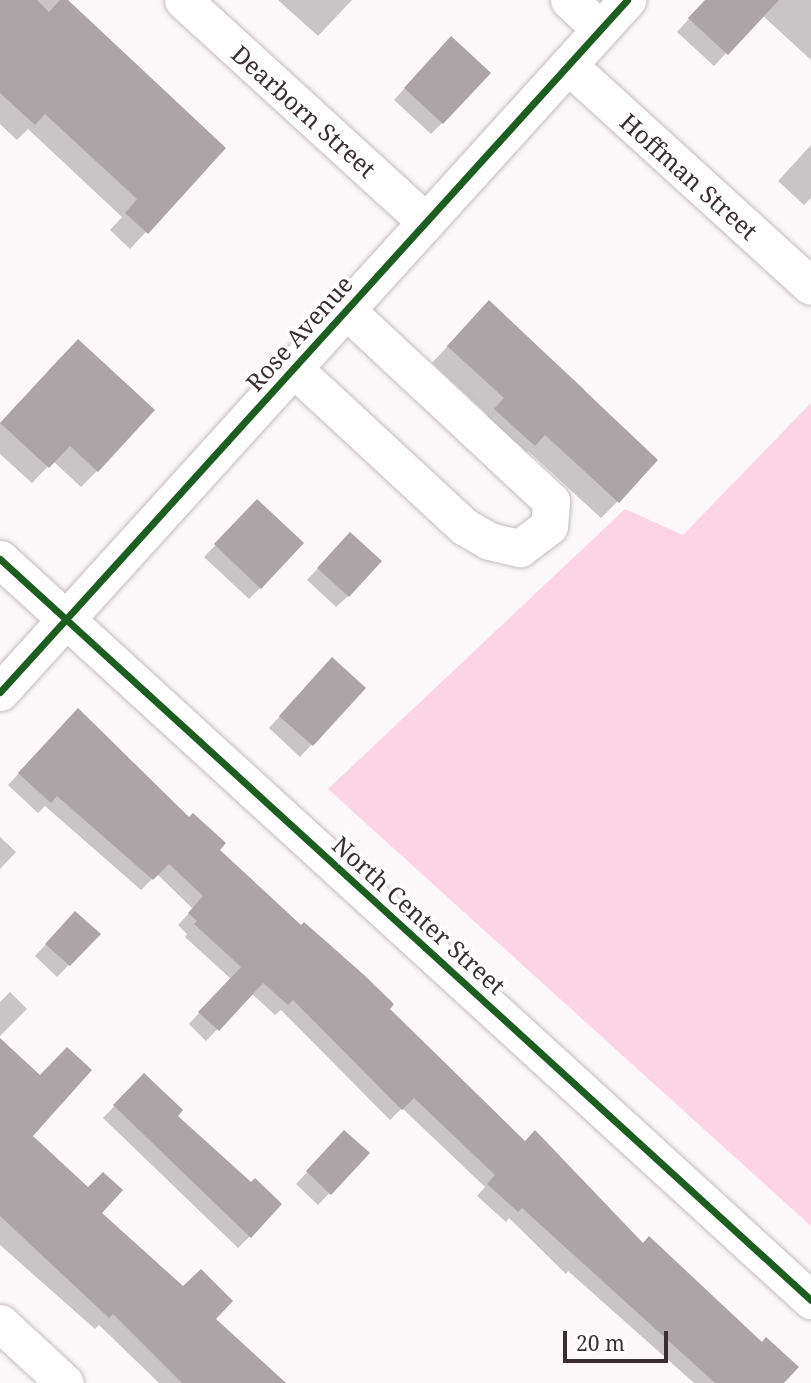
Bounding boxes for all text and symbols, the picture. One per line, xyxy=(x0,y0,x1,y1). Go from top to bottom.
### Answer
street label: Dearborn Street xyxy=(226,39,382,183)
street label: Hoffman Street xyxy=(614,107,764,245)
street label: Rose Avenue xyxy=(240,269,358,397)
street label: North Center Street xyxy=(327,830,511,1000)
scale bar xyxy=(566,1316,671,1360)
text: 20 m xyxy=(576,1329,625,1357)

